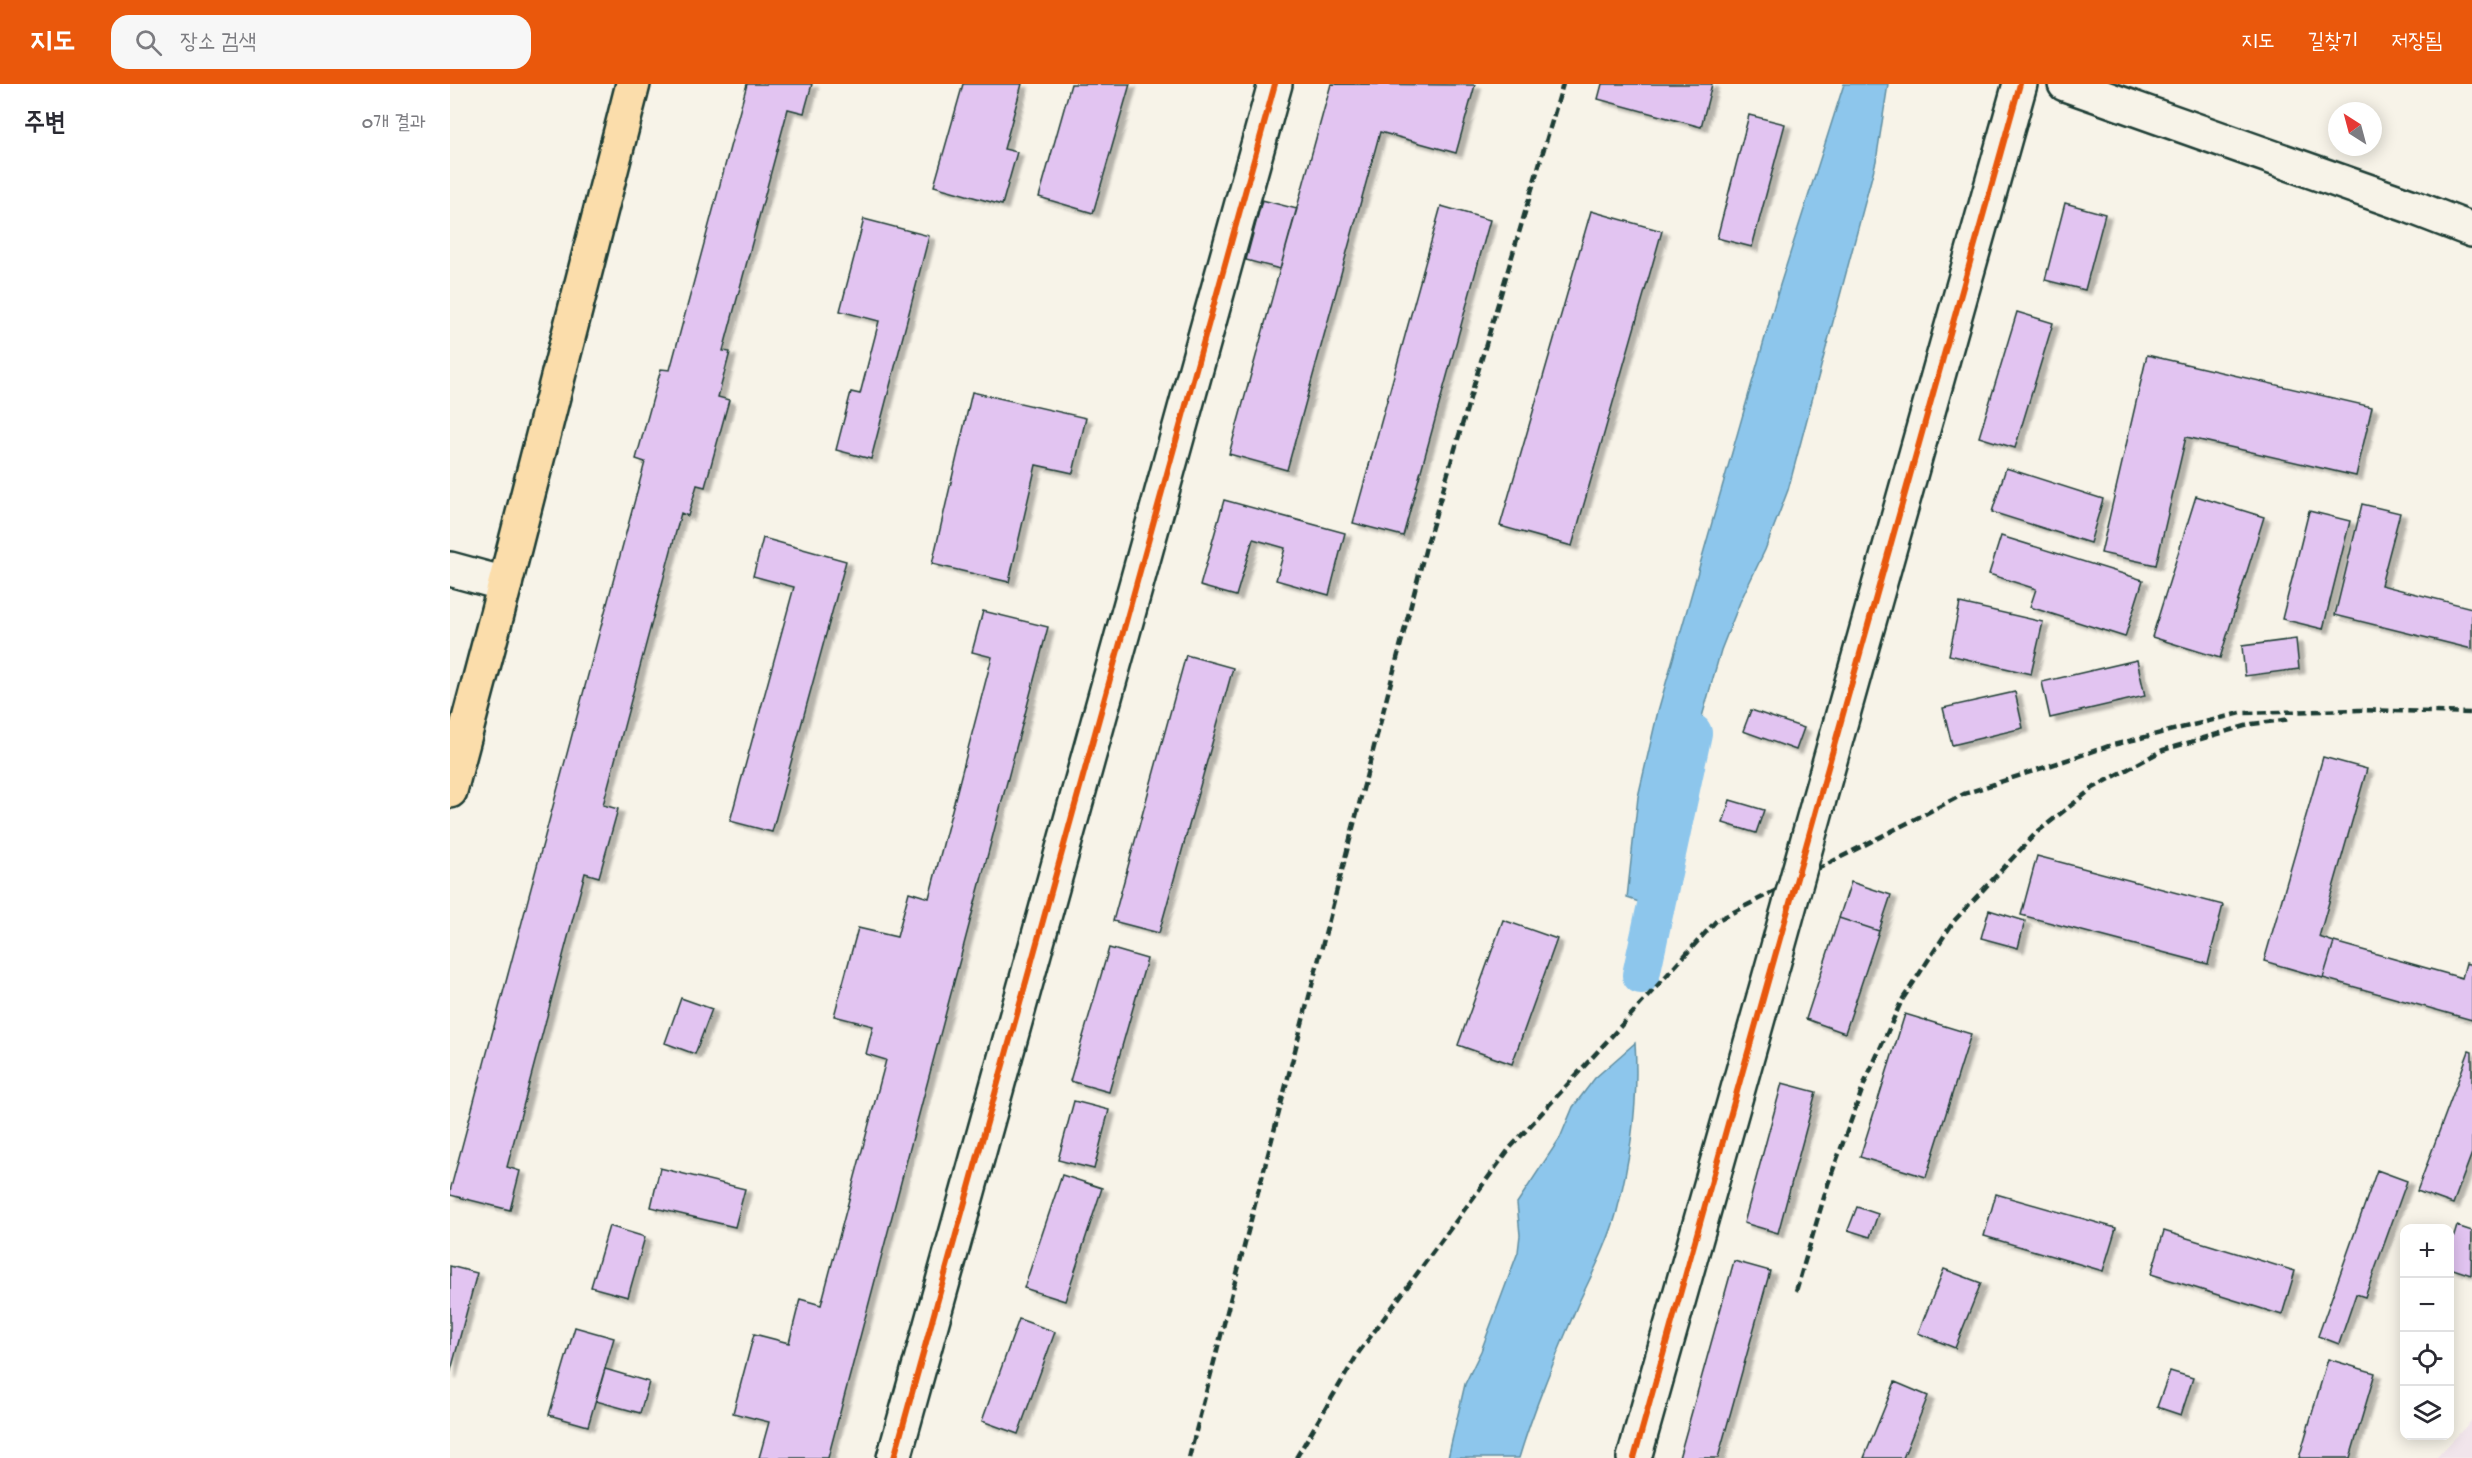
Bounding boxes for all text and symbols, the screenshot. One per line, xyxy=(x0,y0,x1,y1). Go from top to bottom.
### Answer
search box xyxy=(111,15,531,69)
icon: search xyxy=(132,26,165,59)
text: 지도 xyxy=(30,27,75,60)
text: 장소 검색 xyxy=(180,31,256,57)
text: 지도 xyxy=(2241,31,2275,56)
text: 길찾기 xyxy=(2308,31,2358,56)
text: 저장됨 xyxy=(2391,31,2442,56)
north arrow xyxy=(2328,102,2382,156)
text: 주변 xyxy=(24,110,66,141)
text: 0개 결과 xyxy=(362,113,426,136)
map controls xyxy=(2400,1224,2454,1440)
button: + xyxy=(2400,1224,2454,1278)
button: − xyxy=(2400,1278,2454,1332)
button: locate xyxy=(2400,1332,2454,1386)
button: layers xyxy=(2400,1386,2454,1440)

